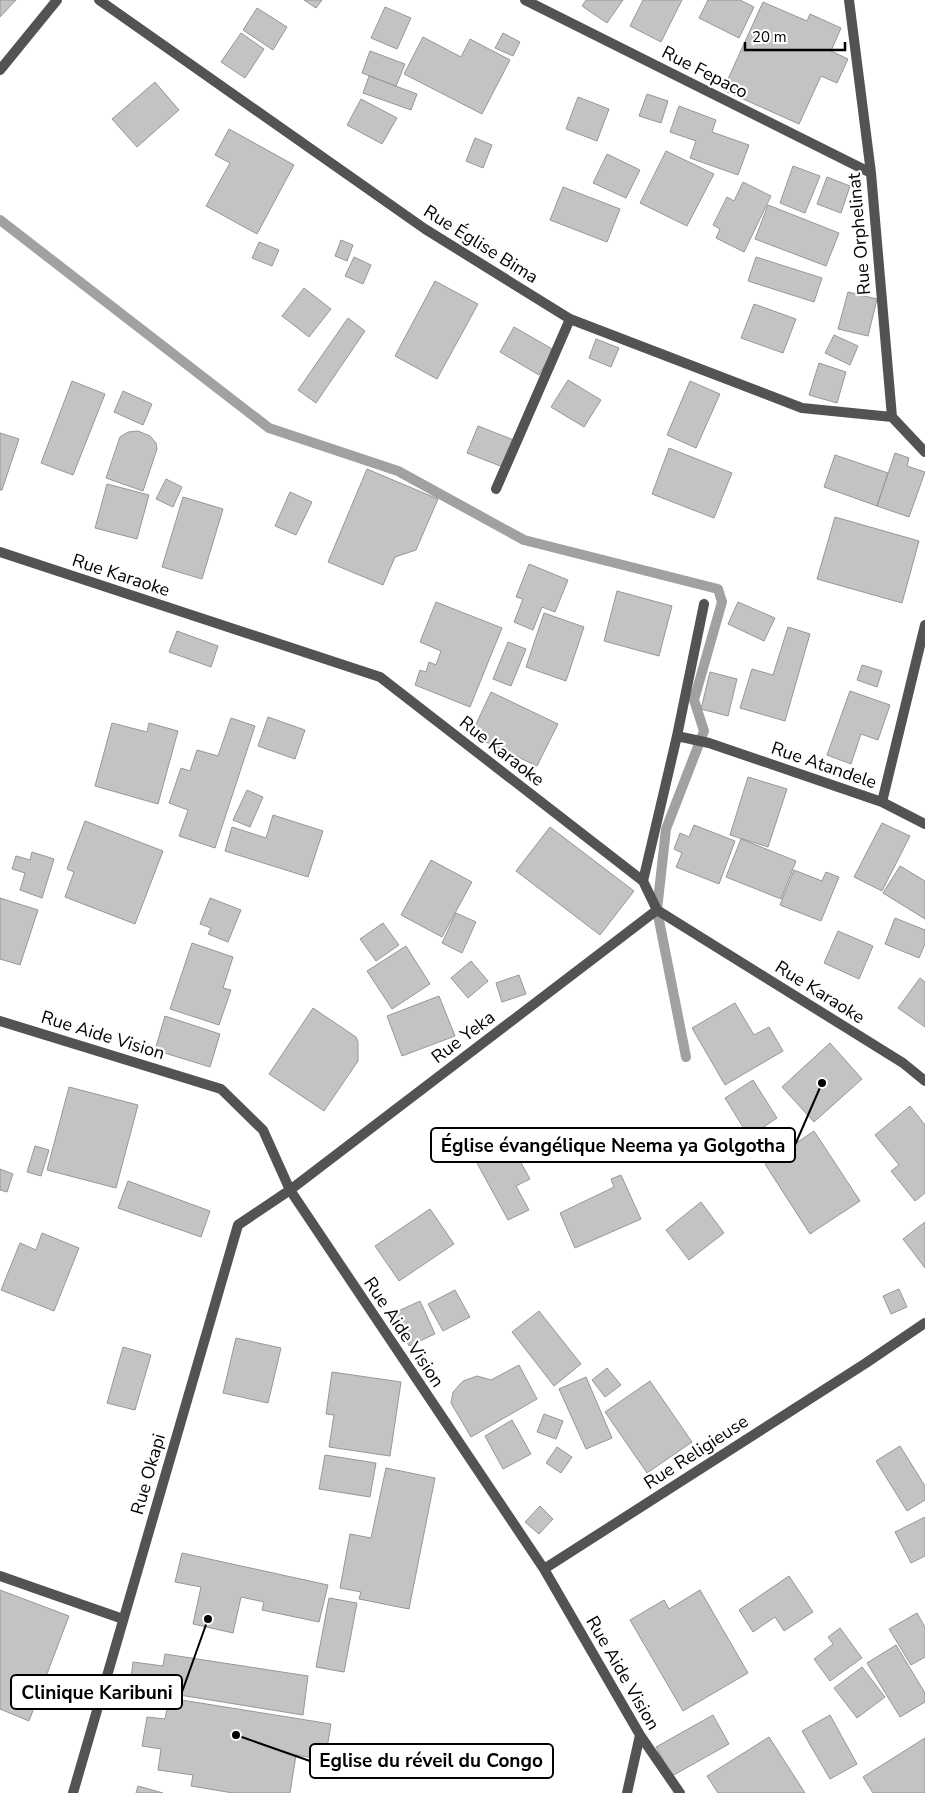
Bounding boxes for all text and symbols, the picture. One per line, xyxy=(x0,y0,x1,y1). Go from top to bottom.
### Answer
scale bar xyxy=(745,20,845,52)
text: 20 m xyxy=(752,27,787,47)
street label: Rue Fepaco xyxy=(658,40,752,104)
street label: Rue Orphelinat xyxy=(842,171,876,296)
street label: Rue Église Bima xyxy=(419,199,543,289)
street label: Rue Karaoke xyxy=(69,548,173,602)
street label: Rue Karaoke xyxy=(455,710,549,792)
street label: Rue Atandele xyxy=(768,736,880,794)
street label: Rue Karaoke xyxy=(771,955,869,1029)
street label: Rue Aide Vision xyxy=(38,1005,168,1065)
street label: Rue Yeka xyxy=(426,1005,500,1069)
callout: Église évangélique Neema ya Golgotha xyxy=(431,1128,795,1162)
text: Église évangélique Neema ya Golgotha xyxy=(441,1133,785,1159)
street label: Rue Aide Vision xyxy=(358,1272,450,1392)
street label: Rue Religieuse xyxy=(639,1409,753,1495)
street label: Rue Okapi xyxy=(125,1431,171,1517)
street label: Rue Aide Vision xyxy=(581,1612,665,1734)
callout: Clinique Karibuni xyxy=(11,1675,182,1709)
text: Clinique Karibuni xyxy=(21,1680,173,1706)
callout: Eglise du réveil du Congo xyxy=(310,1744,553,1778)
text: Eglise du réveil du Congo xyxy=(319,1748,543,1774)

